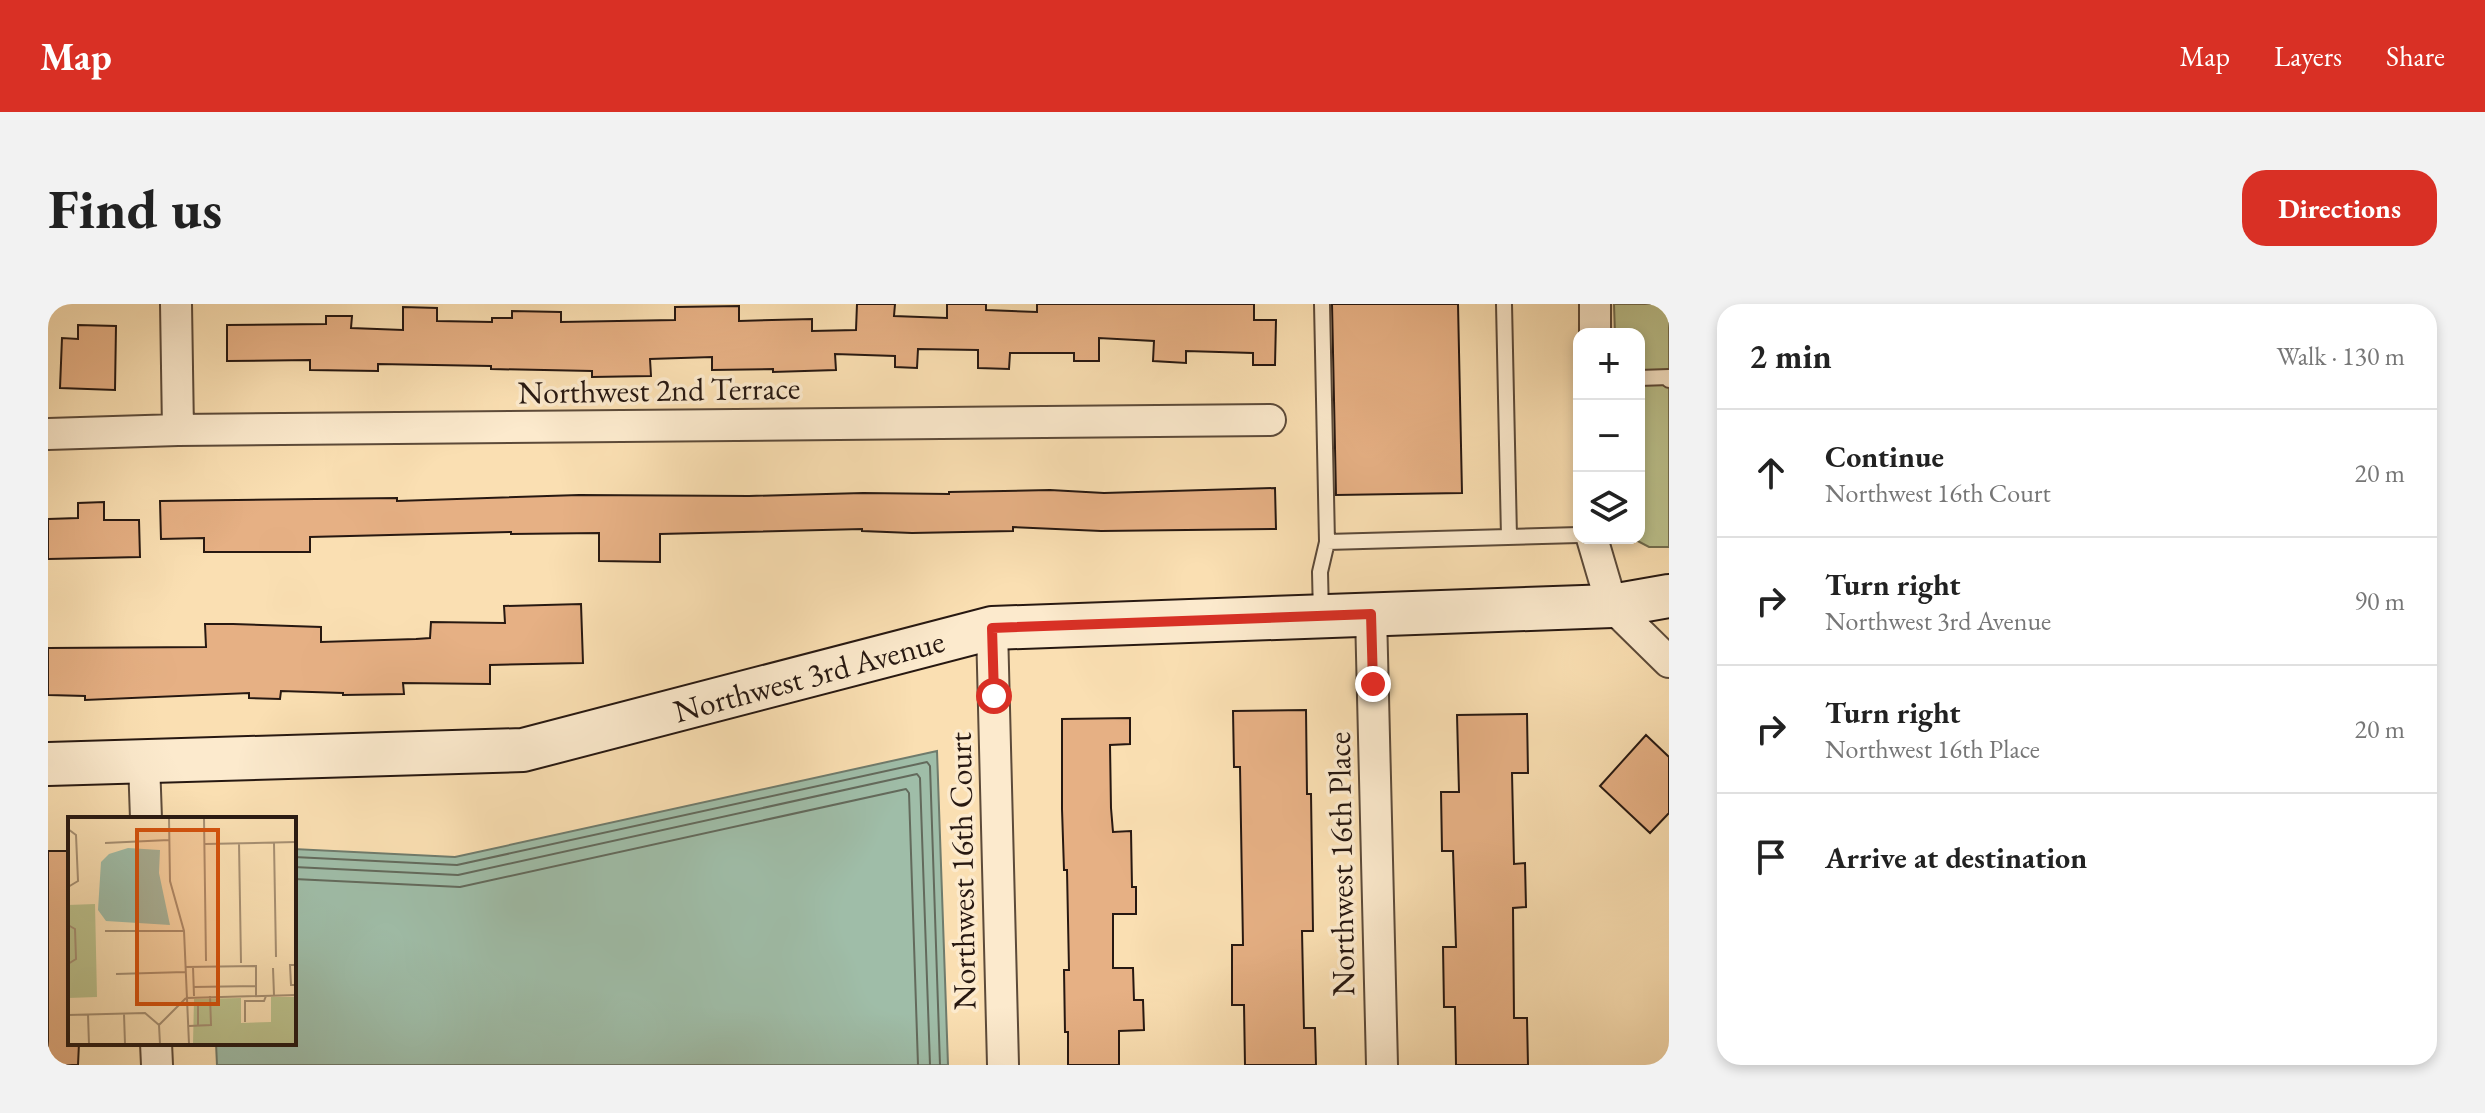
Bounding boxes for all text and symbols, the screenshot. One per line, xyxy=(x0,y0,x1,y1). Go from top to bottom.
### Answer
text: Map xyxy=(40,32,112,81)
text: Map xyxy=(2180,38,2230,74)
text: Layers xyxy=(2274,38,2342,74)
text: Share xyxy=(2386,38,2445,74)
button: Directions xyxy=(2242,170,2437,246)
text: Find us xyxy=(48,172,222,245)
map controls xyxy=(1573,328,1645,544)
button: + xyxy=(1573,328,1645,400)
text: 2 min xyxy=(1749,334,1832,378)
text: Walk · 130 m xyxy=(2277,339,2405,373)
street label: Northwest 2nd Terrace xyxy=(517,367,801,413)
button: − xyxy=(1573,400,1645,472)
text: Continue xyxy=(1825,437,1944,476)
icon: ahead xyxy=(1749,451,1793,495)
text: 20 m xyxy=(2355,456,2405,490)
button: layers xyxy=(1573,472,1645,544)
text: Northwest 16th Court xyxy=(1825,476,2051,510)
text: Turn right xyxy=(1825,565,1961,604)
icon: right xyxy=(1749,579,1793,623)
text: 90 m xyxy=(2355,584,2405,618)
text: Northwest 3rd Avenue xyxy=(1825,604,2051,638)
street label: Northwest 3rd Avenue xyxy=(669,620,949,732)
route end xyxy=(1355,666,1391,702)
route start xyxy=(976,678,1012,714)
text: Turn right xyxy=(1825,693,1961,732)
icon: right xyxy=(1749,707,1793,751)
text: 20 m xyxy=(2355,712,2405,746)
street label: Northwest 16th Place xyxy=(1318,731,1364,997)
street label: Northwest 16th Court xyxy=(939,732,985,1010)
text: Northwest 16th Place xyxy=(1825,732,2040,766)
inset map xyxy=(68,817,296,1045)
icon: arrive xyxy=(1749,835,1793,879)
text: Arrive at destination xyxy=(1825,838,2087,877)

